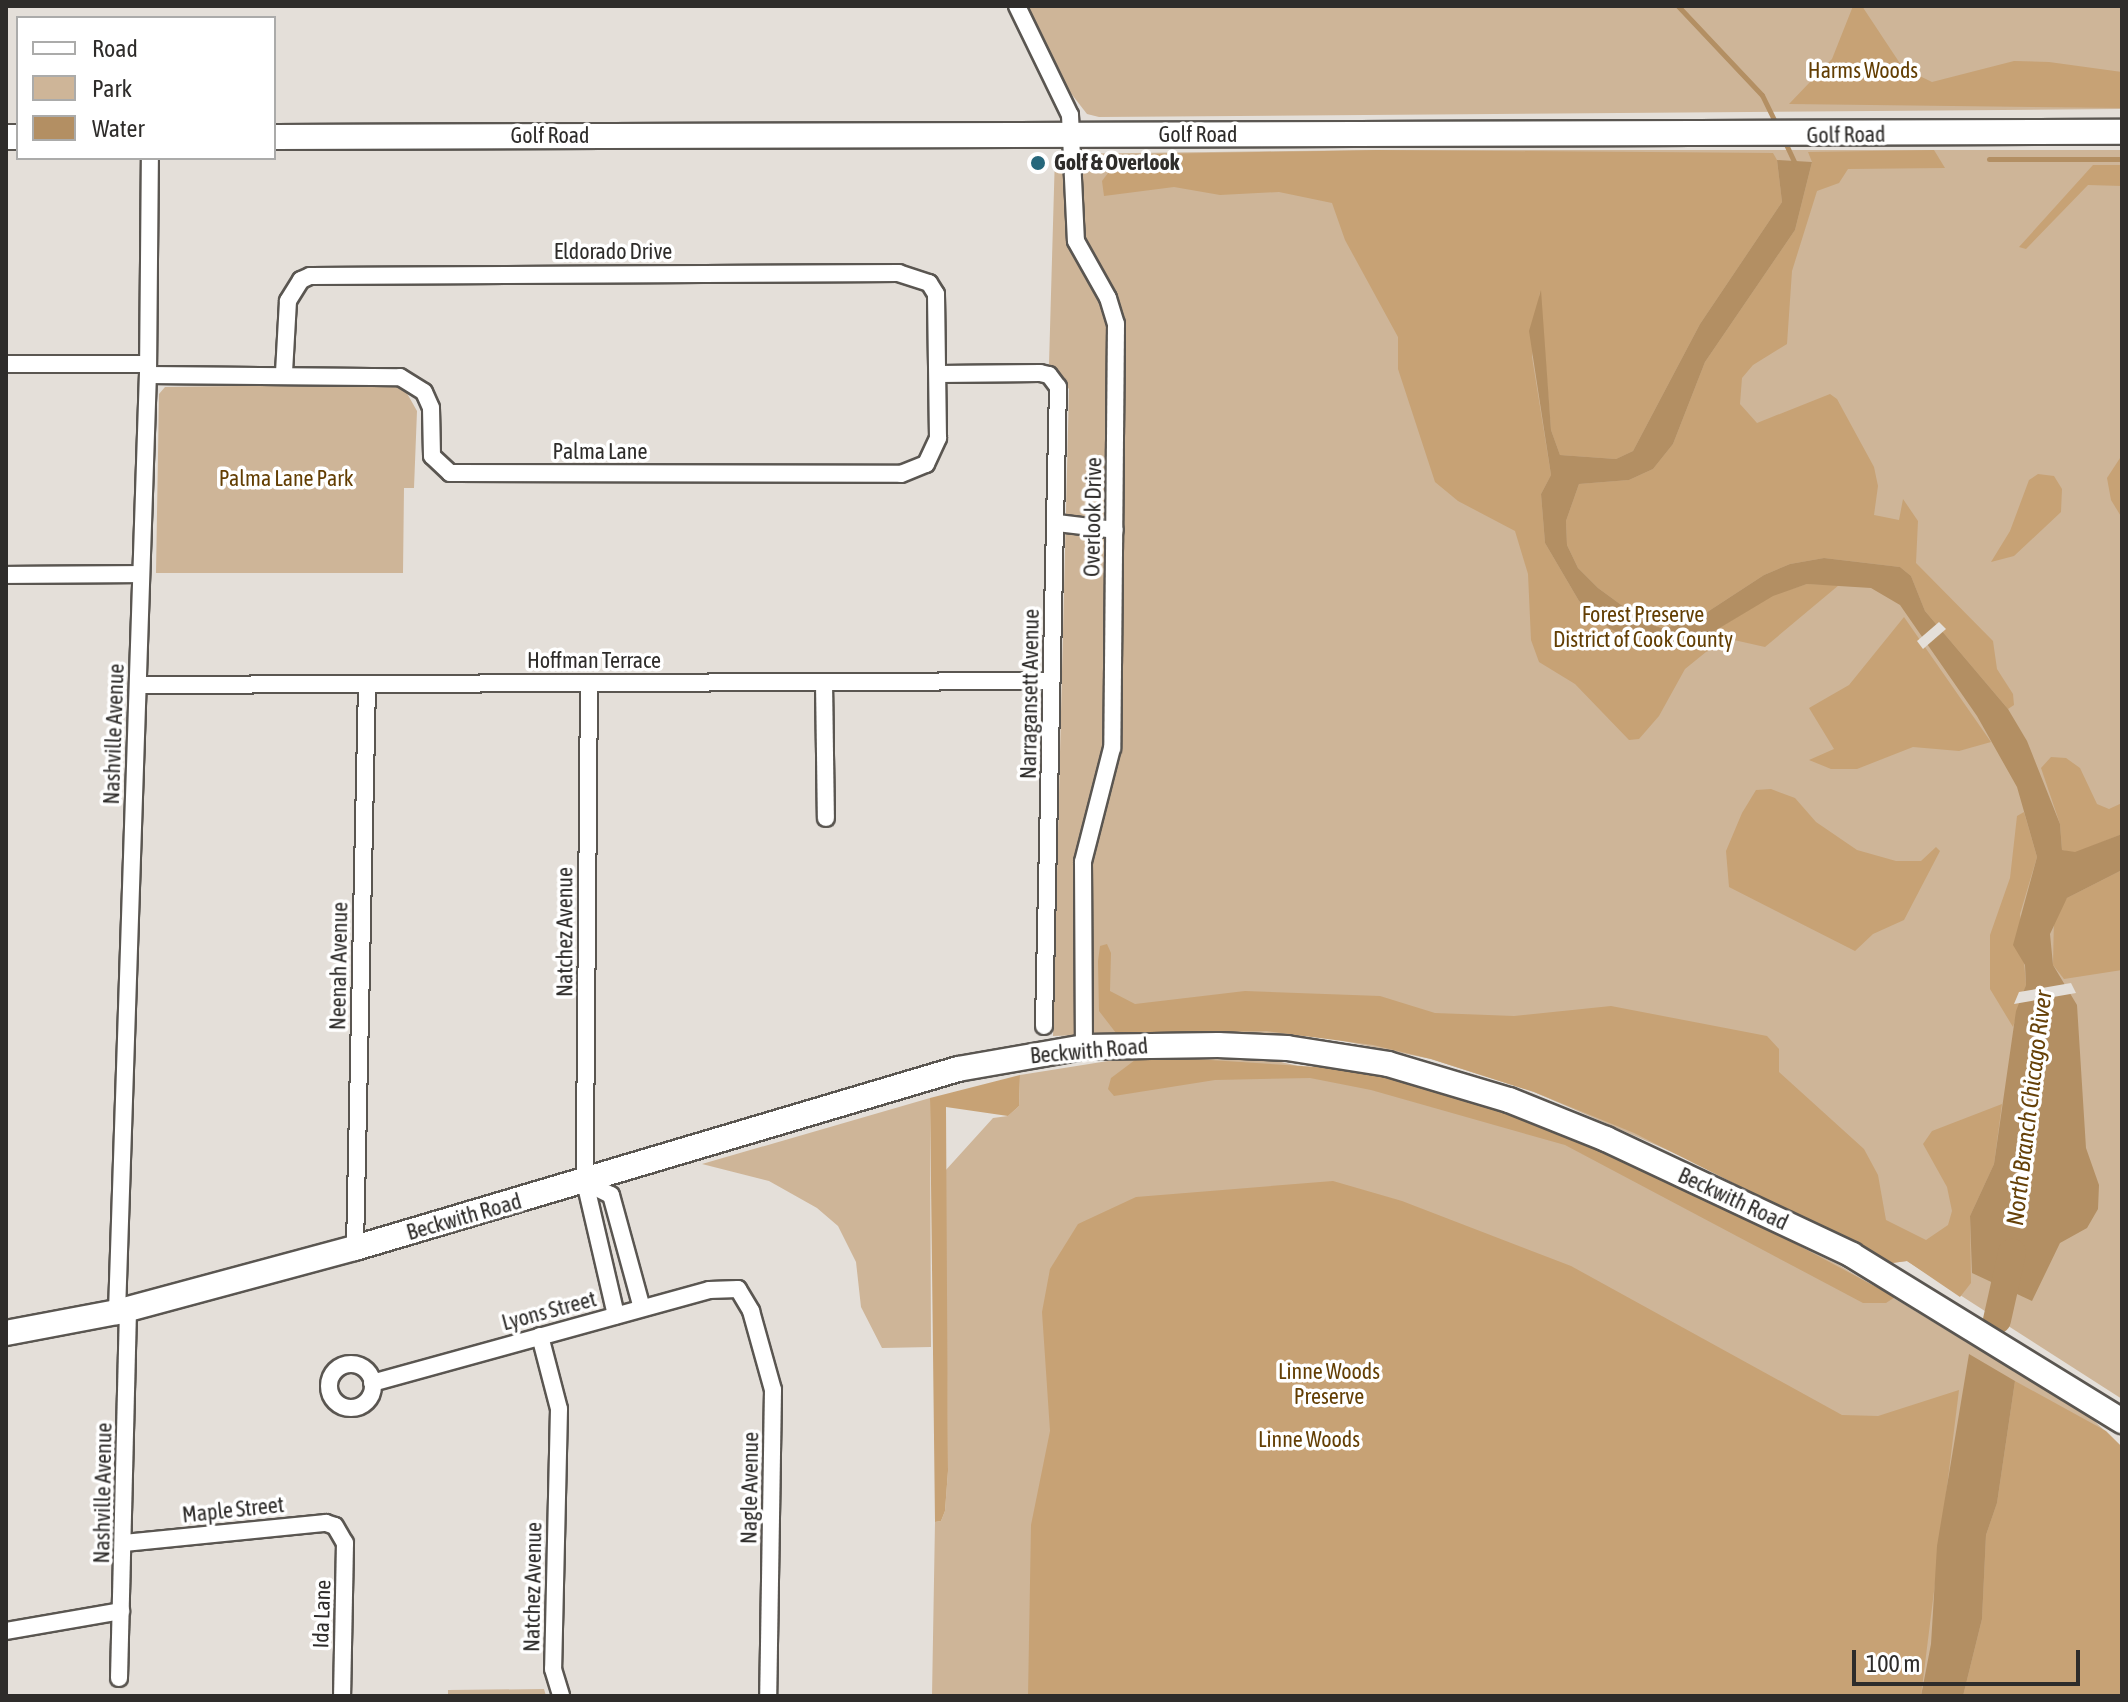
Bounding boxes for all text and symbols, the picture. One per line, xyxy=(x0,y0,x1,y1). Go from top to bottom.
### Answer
legend xyxy=(16,16,276,160)
text: Road xyxy=(92,35,138,62)
park label: Harms Woods xyxy=(1808,58,1918,84)
text: Park xyxy=(92,75,132,102)
text: Water xyxy=(92,115,145,142)
street label: Golf Road xyxy=(1806,121,1886,149)
street label: Golf Road xyxy=(1159,122,1237,148)
street label: Golf Road xyxy=(511,123,589,149)
place label: Golf & Overlook xyxy=(1054,150,1180,176)
marker: Golf & Overlook xyxy=(1029,154,1047,172)
street label: Eldorado Drive xyxy=(554,239,672,265)
street label: Palma Lane xyxy=(553,439,647,465)
street label: Overlook Drive xyxy=(1079,457,1107,577)
park label: Palma Lane Park xyxy=(219,466,353,492)
park label: Forest Preserve District of Cook County xyxy=(1553,601,1733,652)
street label: Narragansett Avenue xyxy=(1015,609,1045,779)
street label: Hoffman Terrace xyxy=(527,648,661,674)
street label: Nashville Avenue xyxy=(98,663,130,805)
street label: Natchez Avenue xyxy=(552,867,578,997)
street label: Neenah Avenue xyxy=(325,902,353,1030)
water label: North Branch Chicago River xyxy=(2000,989,2058,1227)
street label: Beckwith Road xyxy=(1029,1033,1149,1069)
street label: Beckwith Road xyxy=(1674,1162,1792,1236)
street label: Beckwith Road xyxy=(403,1188,525,1246)
street label: Lyons Street xyxy=(499,1286,599,1336)
park label: Linne Woods Preserve xyxy=(1278,1358,1380,1410)
street label: Nashville Avenue xyxy=(89,1422,117,1564)
park label: Linne Woods xyxy=(1258,1427,1360,1453)
street label: Nagle Avenue xyxy=(736,1432,764,1544)
street label: Maple Street xyxy=(181,1492,285,1528)
street label: Natchez Avenue xyxy=(519,1522,547,1652)
street label: Ida Lane xyxy=(308,1579,336,1649)
scale bar xyxy=(1856,1634,2084,1684)
text: 100 m xyxy=(1866,1650,1920,1677)

